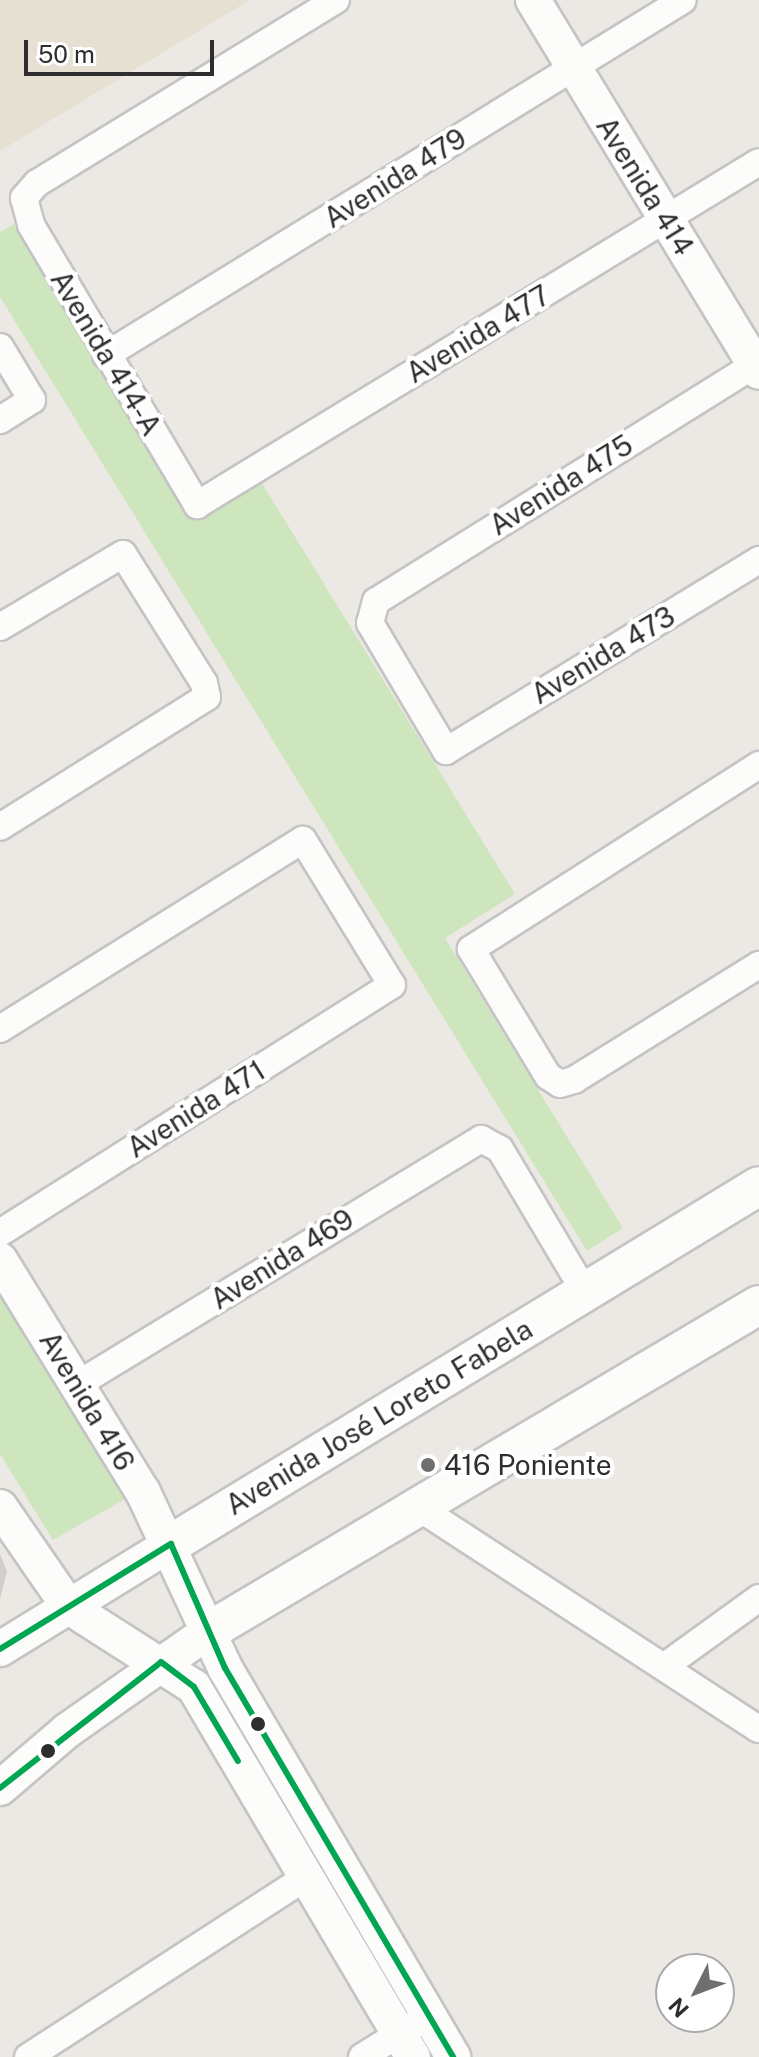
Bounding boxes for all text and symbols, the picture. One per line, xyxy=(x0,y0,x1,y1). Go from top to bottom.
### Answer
scale bar xyxy=(28,24,218,74)
text: 50 m xyxy=(38,40,95,68)
street label: Avenida 414 xyxy=(589,111,701,261)
street label: Avenida 479 xyxy=(318,121,472,235)
street label: Avenida 414-A xyxy=(44,264,168,442)
street label: Avenida 477 xyxy=(400,278,556,390)
street label: Avenida 475 xyxy=(483,428,639,542)
street label: Avenida 473 xyxy=(525,599,681,711)
street label: Avenida 471 xyxy=(121,1053,271,1165)
street label: Avenida 469 xyxy=(204,1202,360,1316)
street label: Avenida José Loreto Fabela xyxy=(219,1312,539,1522)
street label: Avenida 416 xyxy=(32,1325,142,1477)
place label: 416 Poniente xyxy=(444,1448,612,1482)
marker: 416 Poniente xyxy=(419,1456,437,1474)
unlabelled marker xyxy=(250,1716,266,1732)
unlabelled marker xyxy=(40,1743,56,1759)
north arrow xyxy=(655,1953,735,2033)
text: N xyxy=(663,1993,694,2023)

